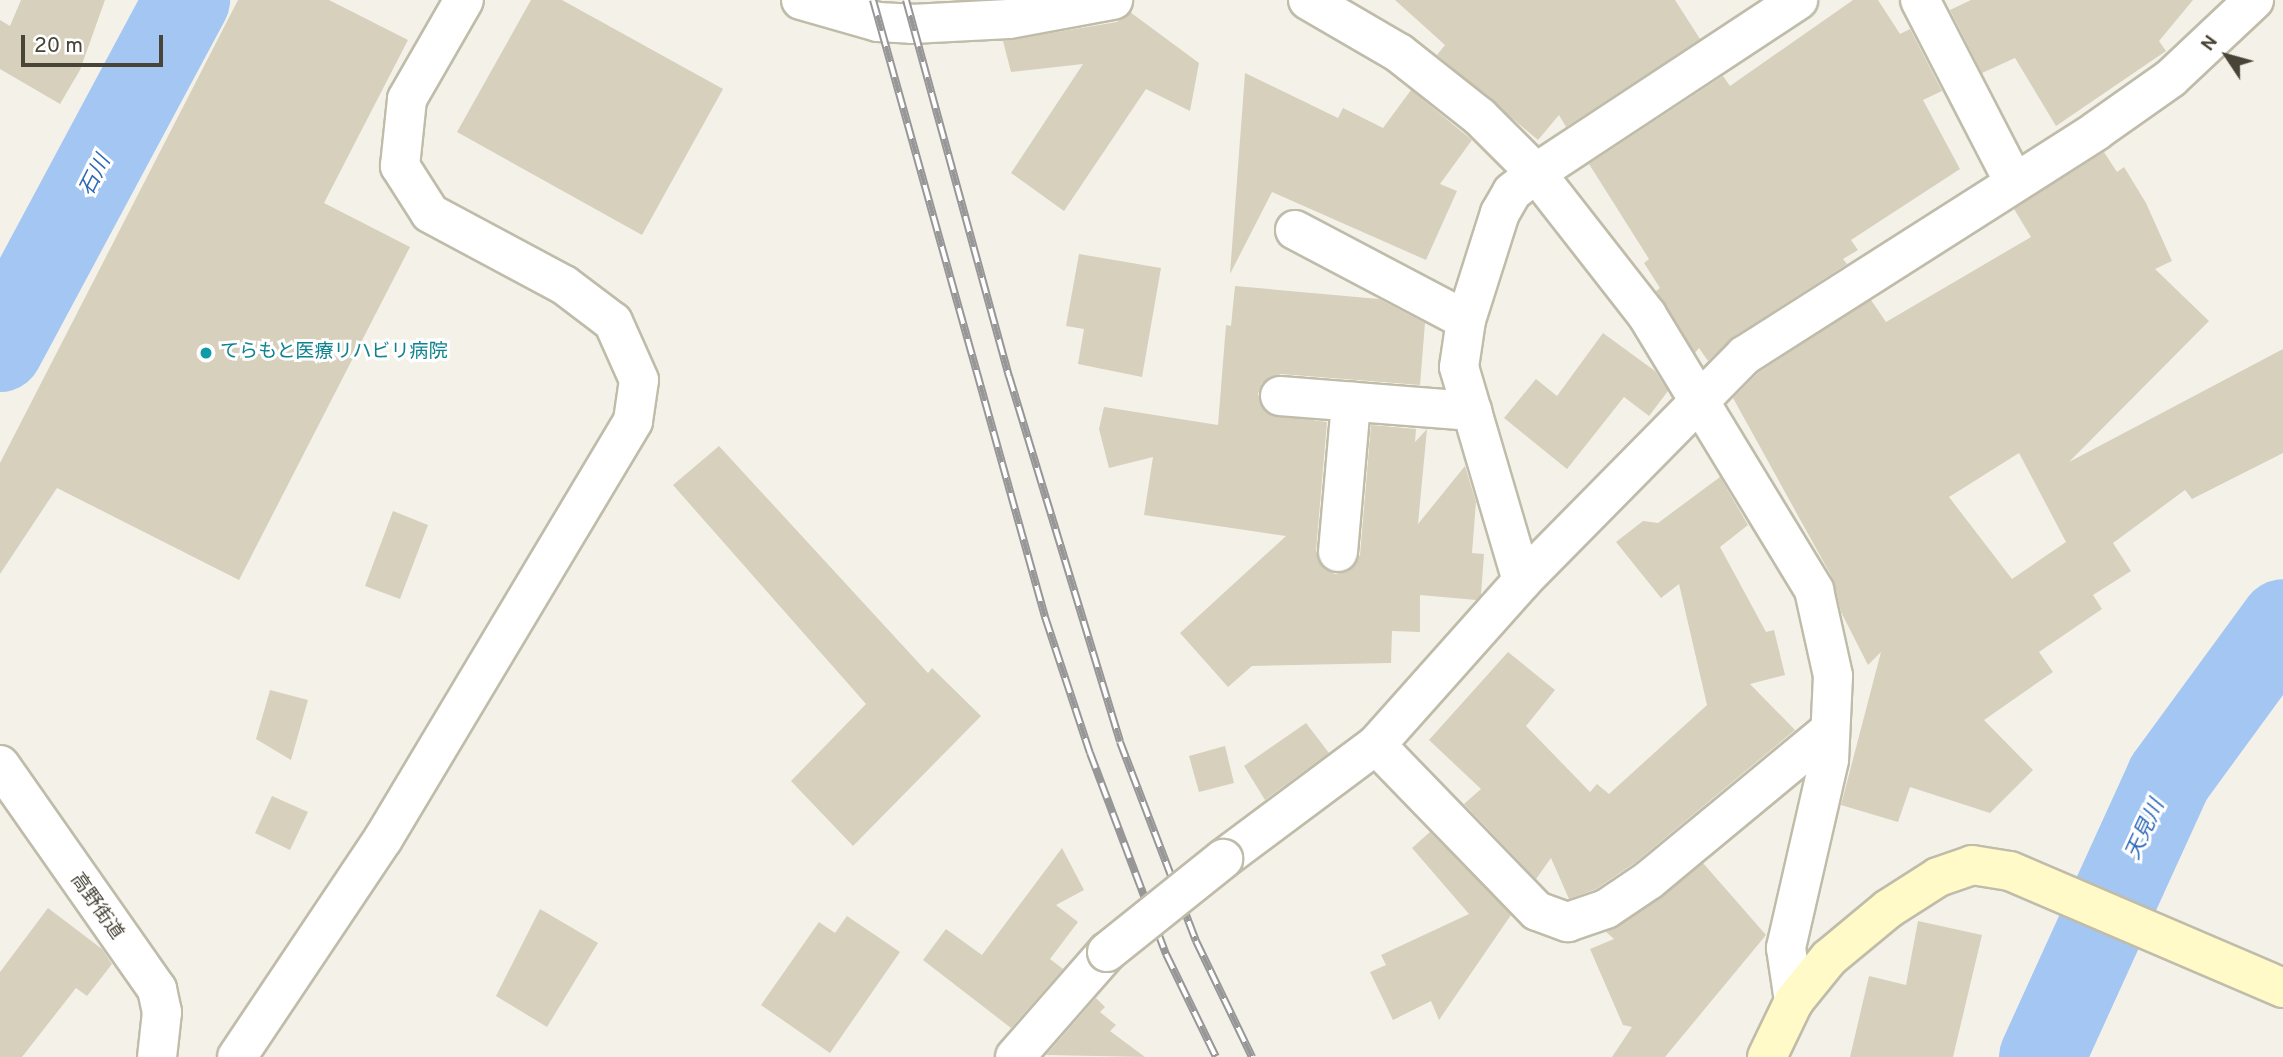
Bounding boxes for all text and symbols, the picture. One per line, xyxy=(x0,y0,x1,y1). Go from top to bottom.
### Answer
scale bar xyxy=(24,21,166,65)
north arrow xyxy=(2192,21,2262,91)
text: N xyxy=(2196,31,2224,56)
text: 20 m xyxy=(34,33,83,60)
water label: 石川 xyxy=(75,152,117,200)
place label: てらもと医療リハビリ病院 xyxy=(220,342,448,364)
marker: てらもと医療リハビリ病院 xyxy=(198,345,214,361)
water label: 天見川 xyxy=(2121,796,2171,864)
street label: 高野街道 xyxy=(65,869,127,945)

